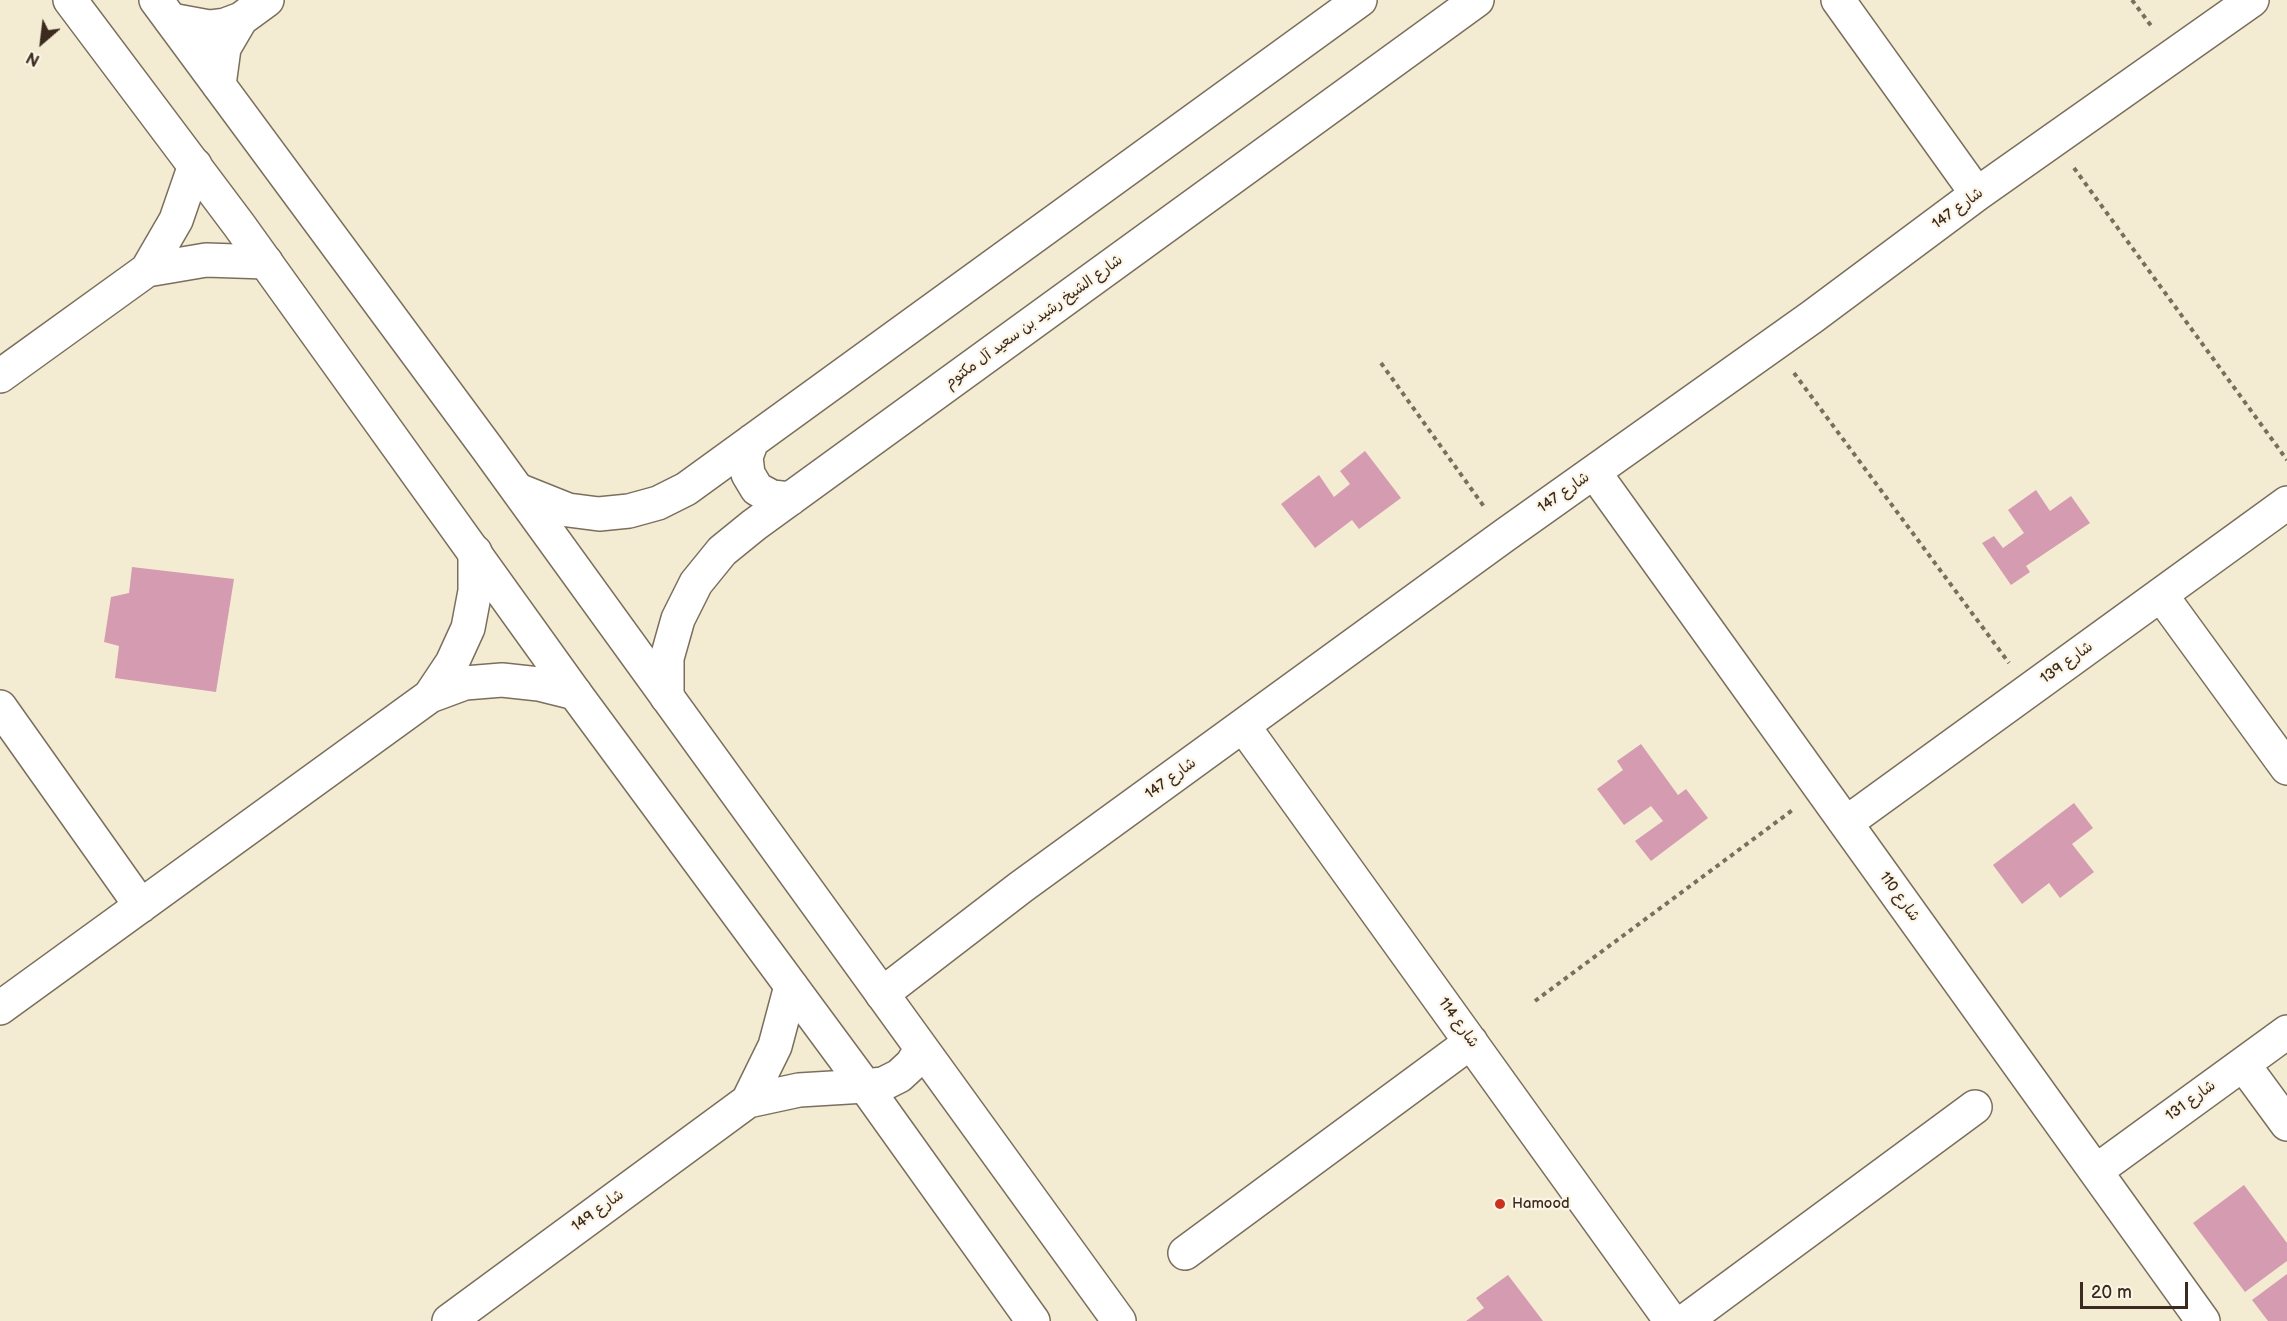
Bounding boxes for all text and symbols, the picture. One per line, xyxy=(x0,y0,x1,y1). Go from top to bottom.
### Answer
north arrow xyxy=(12,12,72,72)
text: N xyxy=(24,47,43,70)
street label: شارع 147 xyxy=(1929,184,1987,234)
street label: شارع الشيخ رشيد بن سعيد آل مكتوم xyxy=(942,251,1126,393)
street label: شارع 147 xyxy=(1535,469,1593,517)
street label: شارع 139 xyxy=(2037,638,2097,688)
street label: شارع 147 xyxy=(1142,754,1200,804)
street label: شارع 110 xyxy=(1875,869,1923,925)
street label: شارع 114 xyxy=(1434,995,1482,1051)
street label: شارع 131 xyxy=(2163,1077,2219,1125)
street label: شارع 149 xyxy=(568,1186,628,1236)
place label: Hamood xyxy=(1512,1195,1569,1213)
marker: Hamood xyxy=(1493,1197,1507,1211)
scale bar xyxy=(2083,1270,2191,1308)
text: 20 m xyxy=(2091,1282,2132,1303)

